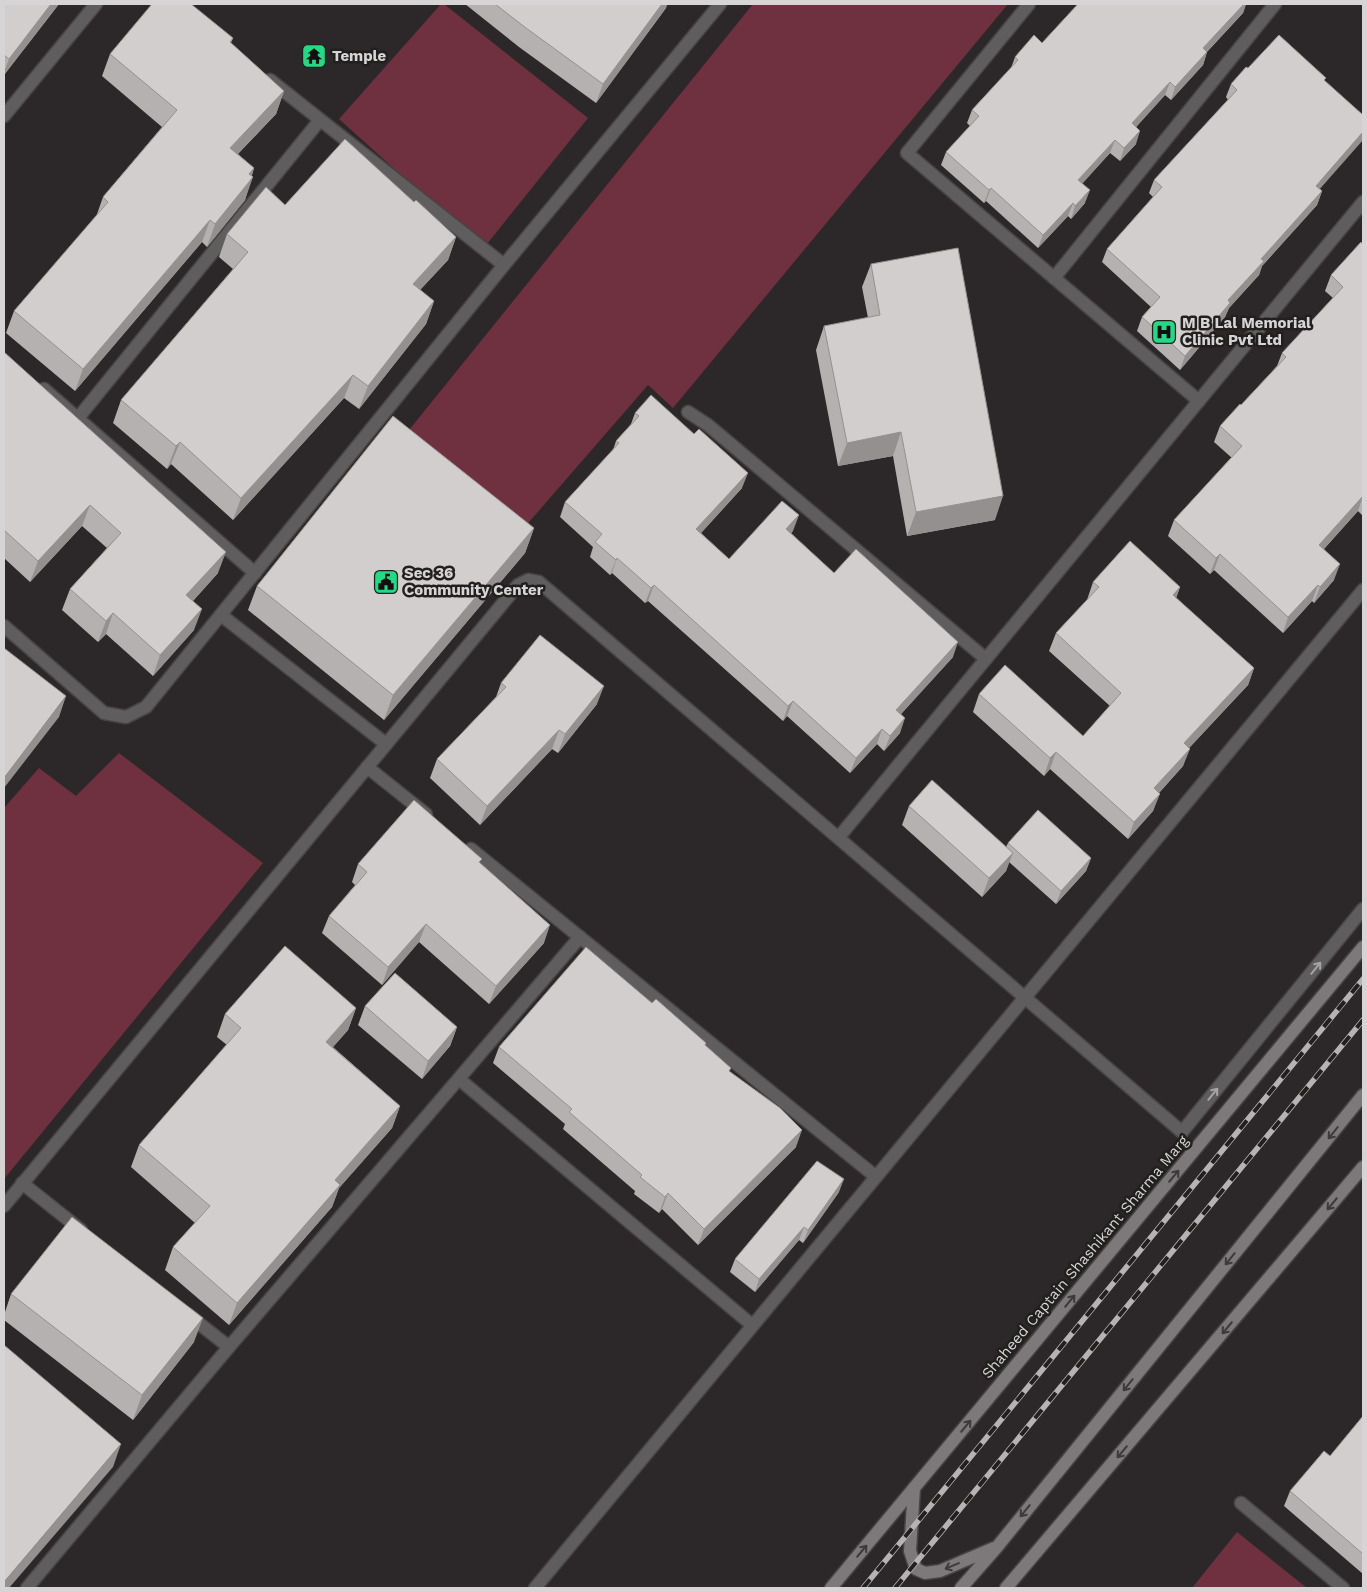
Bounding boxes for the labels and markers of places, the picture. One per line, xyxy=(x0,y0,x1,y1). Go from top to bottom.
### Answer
temple icon: Temple xyxy=(301,43,327,69)
place label: Temple xyxy=(332,47,387,65)
place label: M B Lal Memorial Clinic Pvt Ltd xyxy=(1182,314,1311,349)
hospital icon: M B Lal Memorial Clinic Pvt Ltd xyxy=(1151,319,1177,345)
place label: Sec 36 Community Center xyxy=(404,564,544,599)
public building icon: Sec 36 Community Center xyxy=(373,569,399,595)

